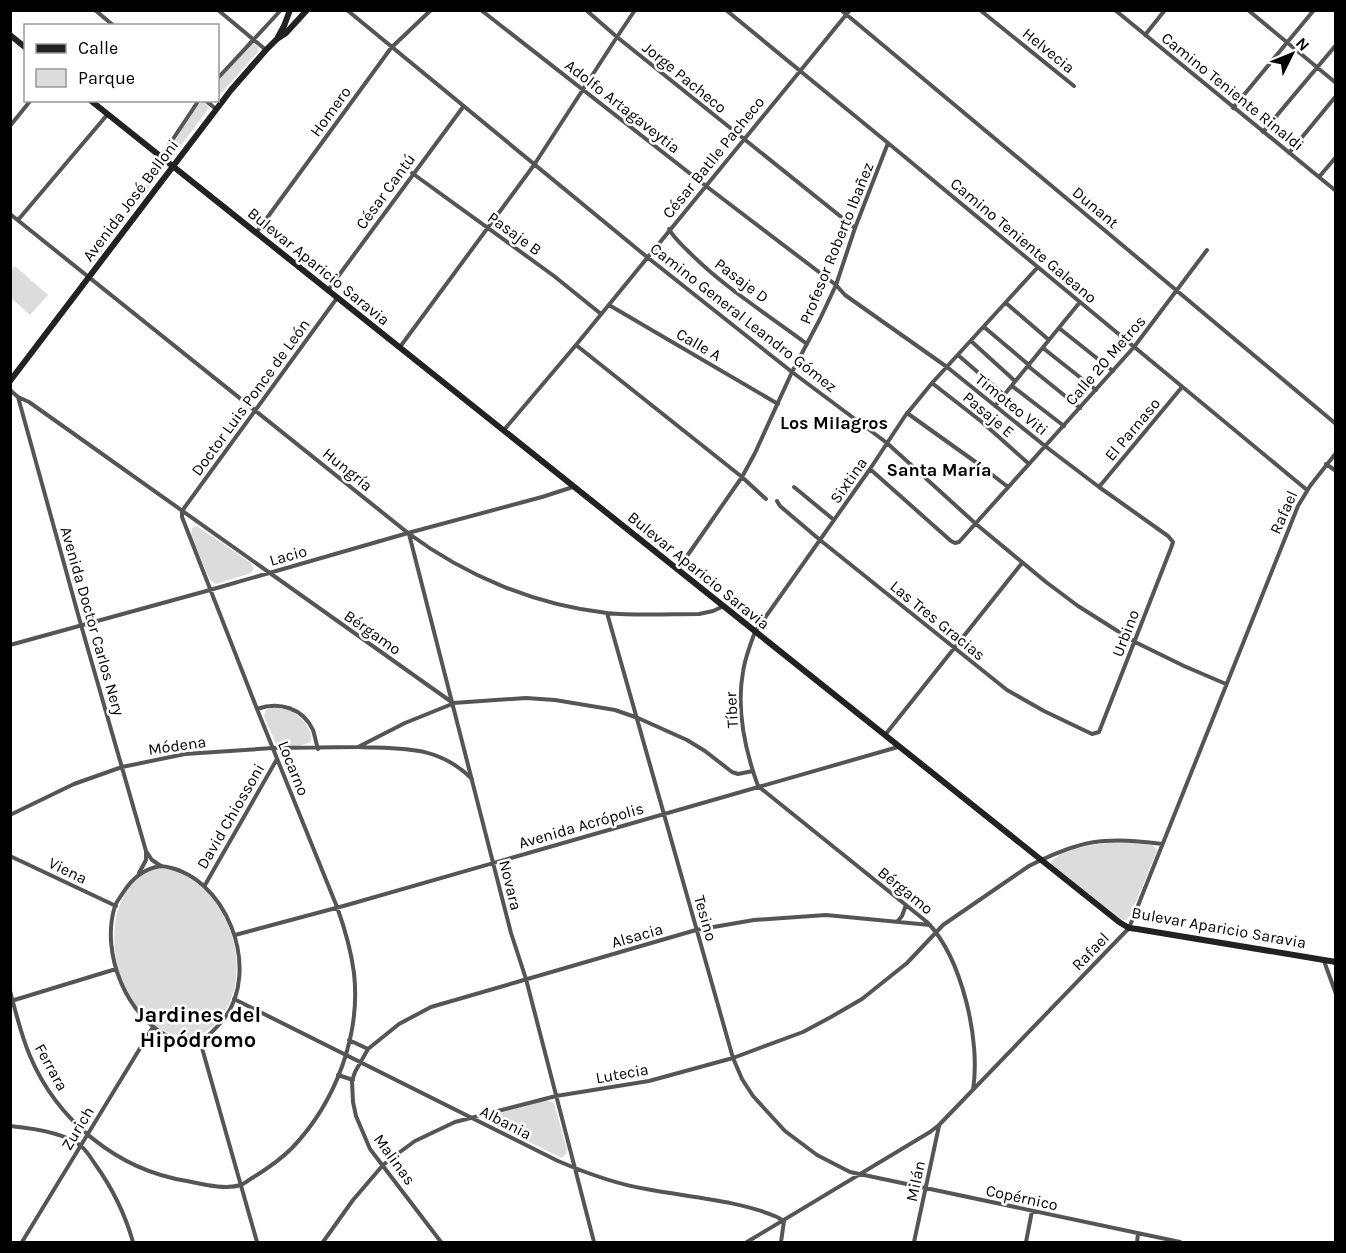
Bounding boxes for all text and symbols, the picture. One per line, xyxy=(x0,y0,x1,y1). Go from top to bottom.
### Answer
legend xyxy=(24,24,219,102)
street label: Helvecia xyxy=(1019,24,1079,77)
north arrow xyxy=(1262,24,1322,84)
street label: Camino Teniente Rinaldi xyxy=(1158,28,1308,155)
text: N xyxy=(1292,33,1313,55)
text: Calle xyxy=(78,37,118,59)
street label: Jorge Pacheco xyxy=(639,38,731,117)
street label: Adolfo Artagaveytia xyxy=(561,56,684,157)
text: Parque xyxy=(78,67,135,89)
street label: Homero xyxy=(306,83,355,140)
street label: César Batlle Pacheco xyxy=(658,93,768,222)
street label: Avenida José Belloni xyxy=(78,136,182,265)
street label: César Cantú xyxy=(352,150,419,233)
street label: Profesor Roberto Ibañez xyxy=(795,160,878,327)
street label: Camino Teniente Galeano xyxy=(947,174,1101,307)
street label: Dunant xyxy=(1069,183,1123,232)
street label: Bulevar Aparicio Saravia xyxy=(244,203,393,329)
street label: Pasaje B xyxy=(484,208,545,259)
street label: Camino General Leandro Gómez xyxy=(647,239,841,396)
street label: Pasaje D xyxy=(711,254,772,307)
street label: Calle 20 Metros xyxy=(1061,311,1150,409)
street label: Doctor Luis Ponce de León xyxy=(187,315,314,479)
street label: Calle A xyxy=(673,324,725,365)
street label: Timoteo Viti xyxy=(972,369,1052,439)
street label: Pasaje E xyxy=(959,388,1018,441)
street label: El Parnaso xyxy=(1101,394,1164,465)
district label: Los Milagros xyxy=(780,412,888,434)
street label: Hungría xyxy=(319,444,376,495)
street label: Sixtina xyxy=(826,454,871,507)
district label: Santa María xyxy=(886,459,992,481)
street label: Rafael xyxy=(1266,488,1301,537)
street label: Bulevar Aparicio Saravia xyxy=(624,507,773,633)
street label: Avenida Doctor Carlos Nery xyxy=(56,524,129,718)
street label: Lacio xyxy=(267,541,309,570)
street label: Las Tres Gracias xyxy=(886,576,989,664)
street label: Bérgamo xyxy=(341,606,405,659)
street label: Urbino xyxy=(1108,607,1143,659)
street label: Tíber xyxy=(721,691,742,729)
street label: Módena xyxy=(147,732,207,759)
street label: Locarno xyxy=(274,738,313,798)
street label: David Chiossoni xyxy=(193,760,268,872)
street label: Avenida Acrópolis xyxy=(516,799,646,852)
street label: Viena xyxy=(45,853,90,888)
street label: Novara xyxy=(495,858,526,912)
street label: Bérgamo xyxy=(874,862,937,918)
street label: Tesino xyxy=(690,893,721,943)
street label: Bulevar Aparicio Saravia xyxy=(1130,903,1308,952)
street label: Alsacia xyxy=(609,919,665,952)
street label: Rafael xyxy=(1068,928,1113,974)
district label: Jardines del Hipódromo xyxy=(135,1002,261,1053)
street label: Ferrara xyxy=(31,1040,72,1094)
street label: Lutecia xyxy=(594,1060,650,1087)
street label: Albania xyxy=(477,1101,535,1143)
street label: Zurich xyxy=(57,1103,98,1154)
street label: Malinas xyxy=(370,1130,419,1189)
street label: Milán xyxy=(902,1159,929,1203)
street label: Copérnico xyxy=(984,1181,1060,1214)

